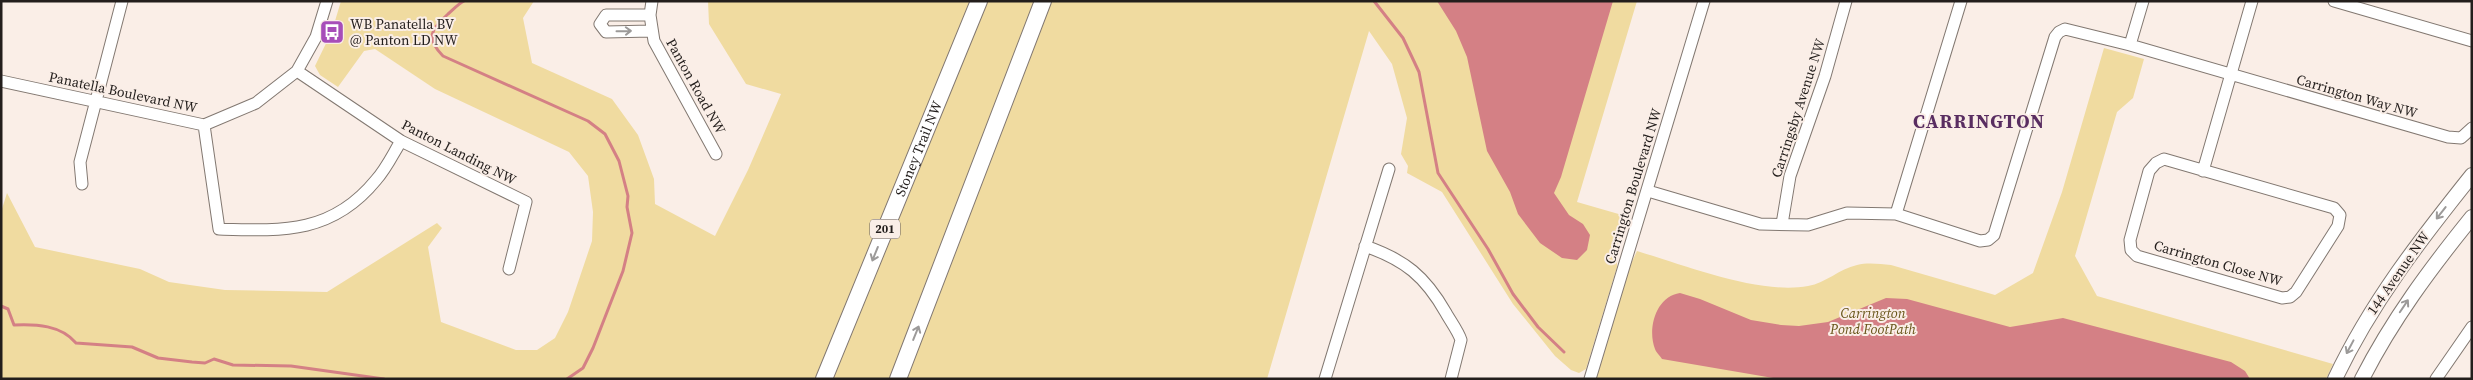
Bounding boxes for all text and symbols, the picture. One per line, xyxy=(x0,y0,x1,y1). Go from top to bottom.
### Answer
place label: WB Panatella BV @ Panton LD NW xyxy=(350,14,458,50)
bus stop icon: WB Panatella BV @ Panton LD NW xyxy=(319,19,345,45)
one-way arrow xyxy=(616,27,632,36)
street label: Panton Road NW xyxy=(661,35,731,138)
street label: Carringsby Avenue NW xyxy=(1766,35,1830,180)
street label: Panatella Boulevard NW xyxy=(47,66,200,118)
street label: Carrington Way NW xyxy=(2294,69,2420,123)
street label: Stoney Trail NW xyxy=(890,97,947,199)
street label: Carrington Boulevard NW xyxy=(1600,105,1666,266)
district label: CARRINGTON xyxy=(1913,108,2045,134)
street label: Panton Landing NW xyxy=(398,114,520,190)
one-way arrow xyxy=(2436,206,2447,219)
road number: 201 xyxy=(870,220,900,238)
street label: 144 Avenue NW xyxy=(2362,227,2434,319)
street label: Carrington Close NW xyxy=(2152,235,2285,291)
one-way arrow xyxy=(869,246,879,261)
one-way arrow xyxy=(2398,299,2409,313)
park label: Carrington Pond FootPath xyxy=(1829,303,1916,339)
one-way arrow xyxy=(913,326,922,341)
one-way arrow xyxy=(2345,339,2355,354)

